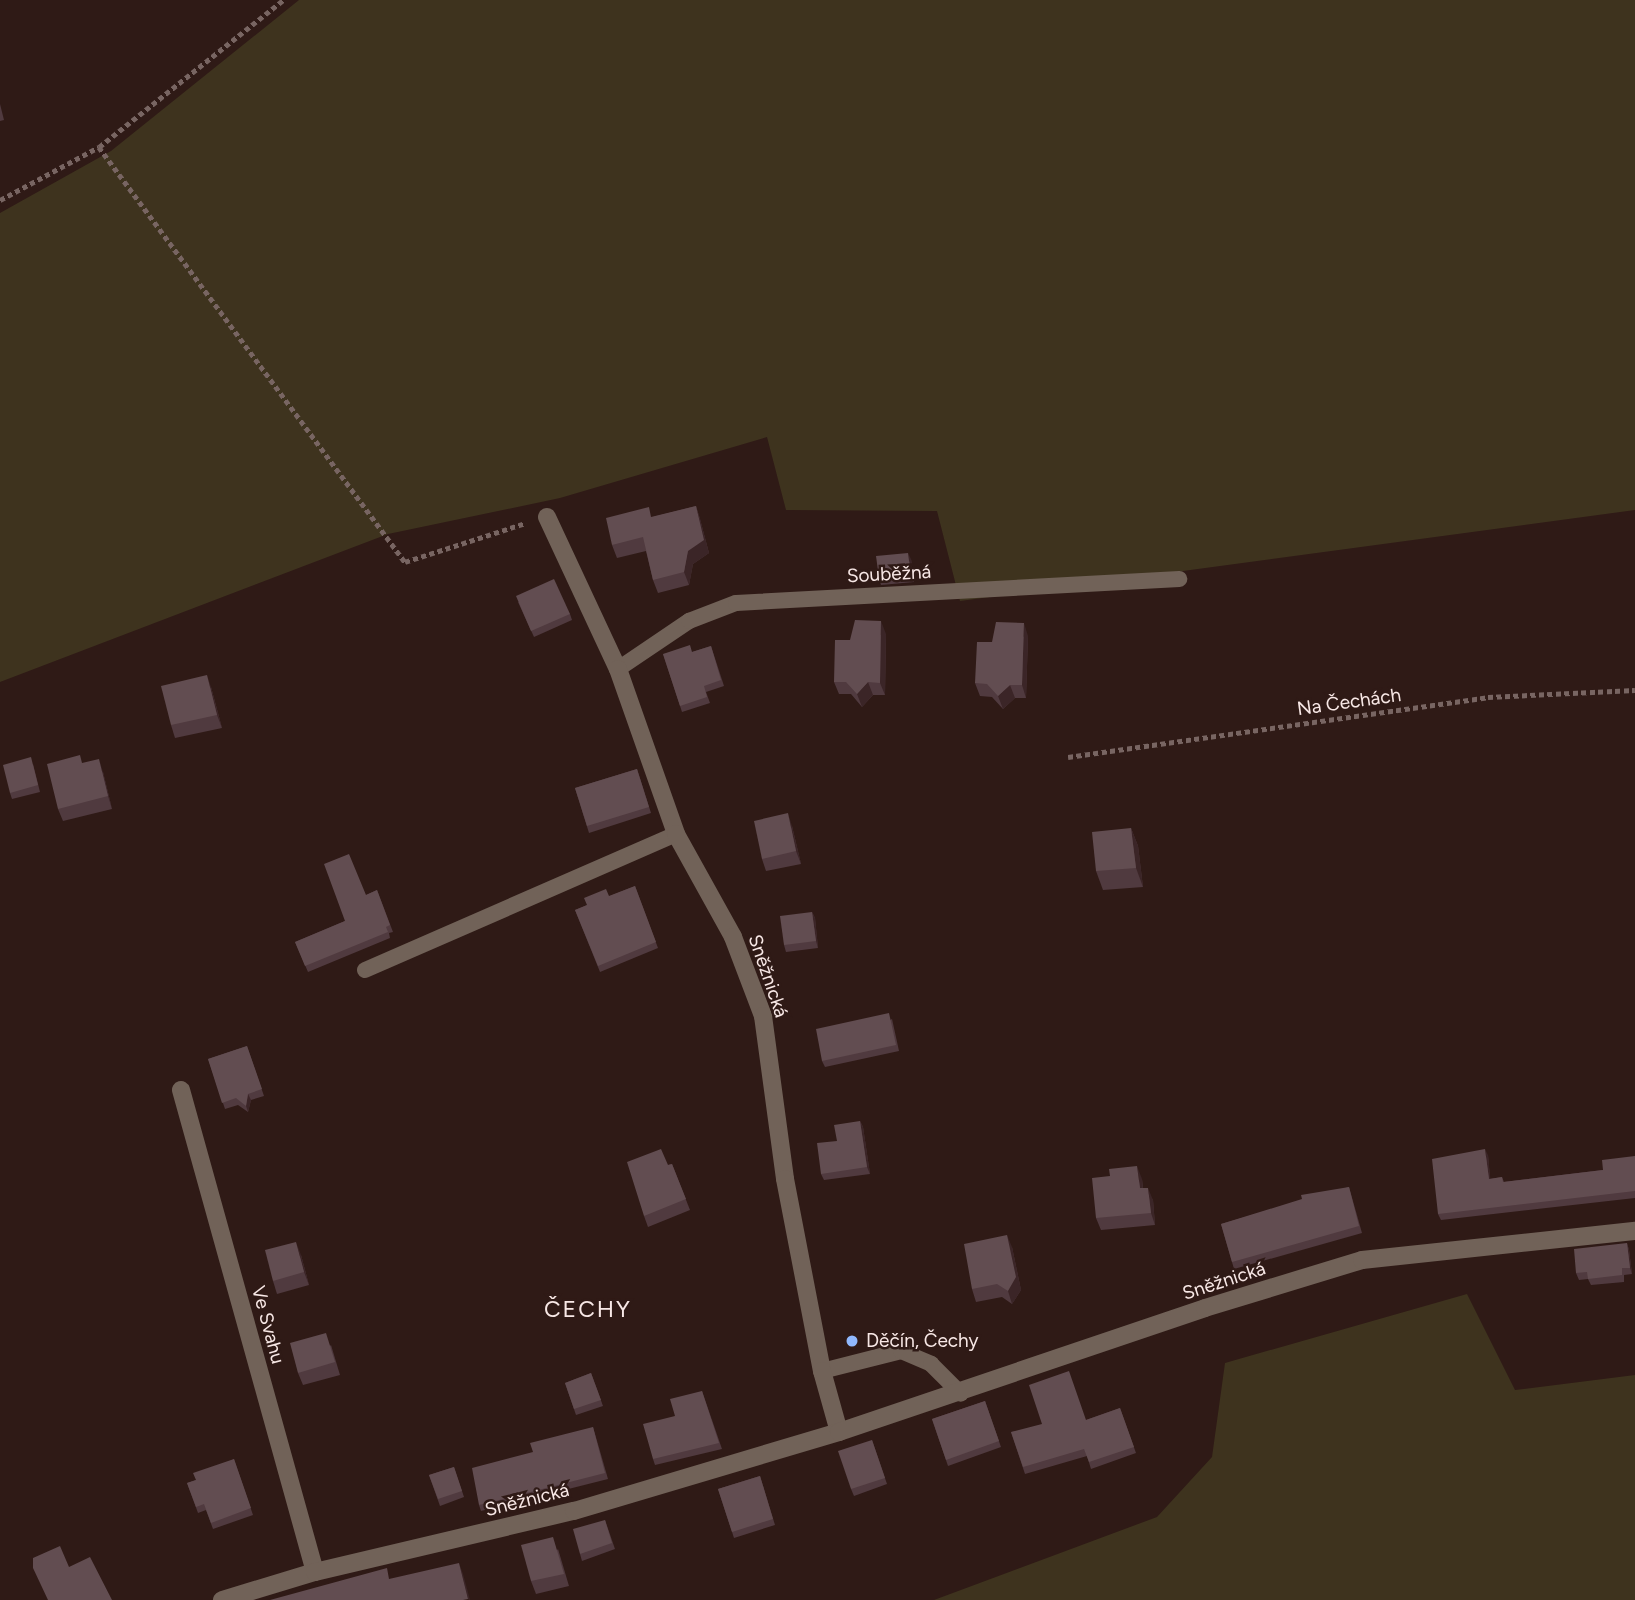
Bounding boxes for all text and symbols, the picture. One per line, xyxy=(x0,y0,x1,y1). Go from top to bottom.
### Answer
street label: Souběžná xyxy=(846,560,932,588)
street label: Na Čechách xyxy=(1296,683,1402,721)
street label: Sněžnická xyxy=(743,932,793,1020)
street label: Sněžnická xyxy=(1180,1257,1268,1305)
street label: Ve Svahu xyxy=(247,1284,289,1366)
district label: ČECHY xyxy=(545,1295,631,1323)
place label: Děčín, Čechy xyxy=(866,1330,979,1352)
marker: Děčín, Čechy xyxy=(844,1333,860,1349)
street label: Sněžnická xyxy=(483,1479,571,1521)

